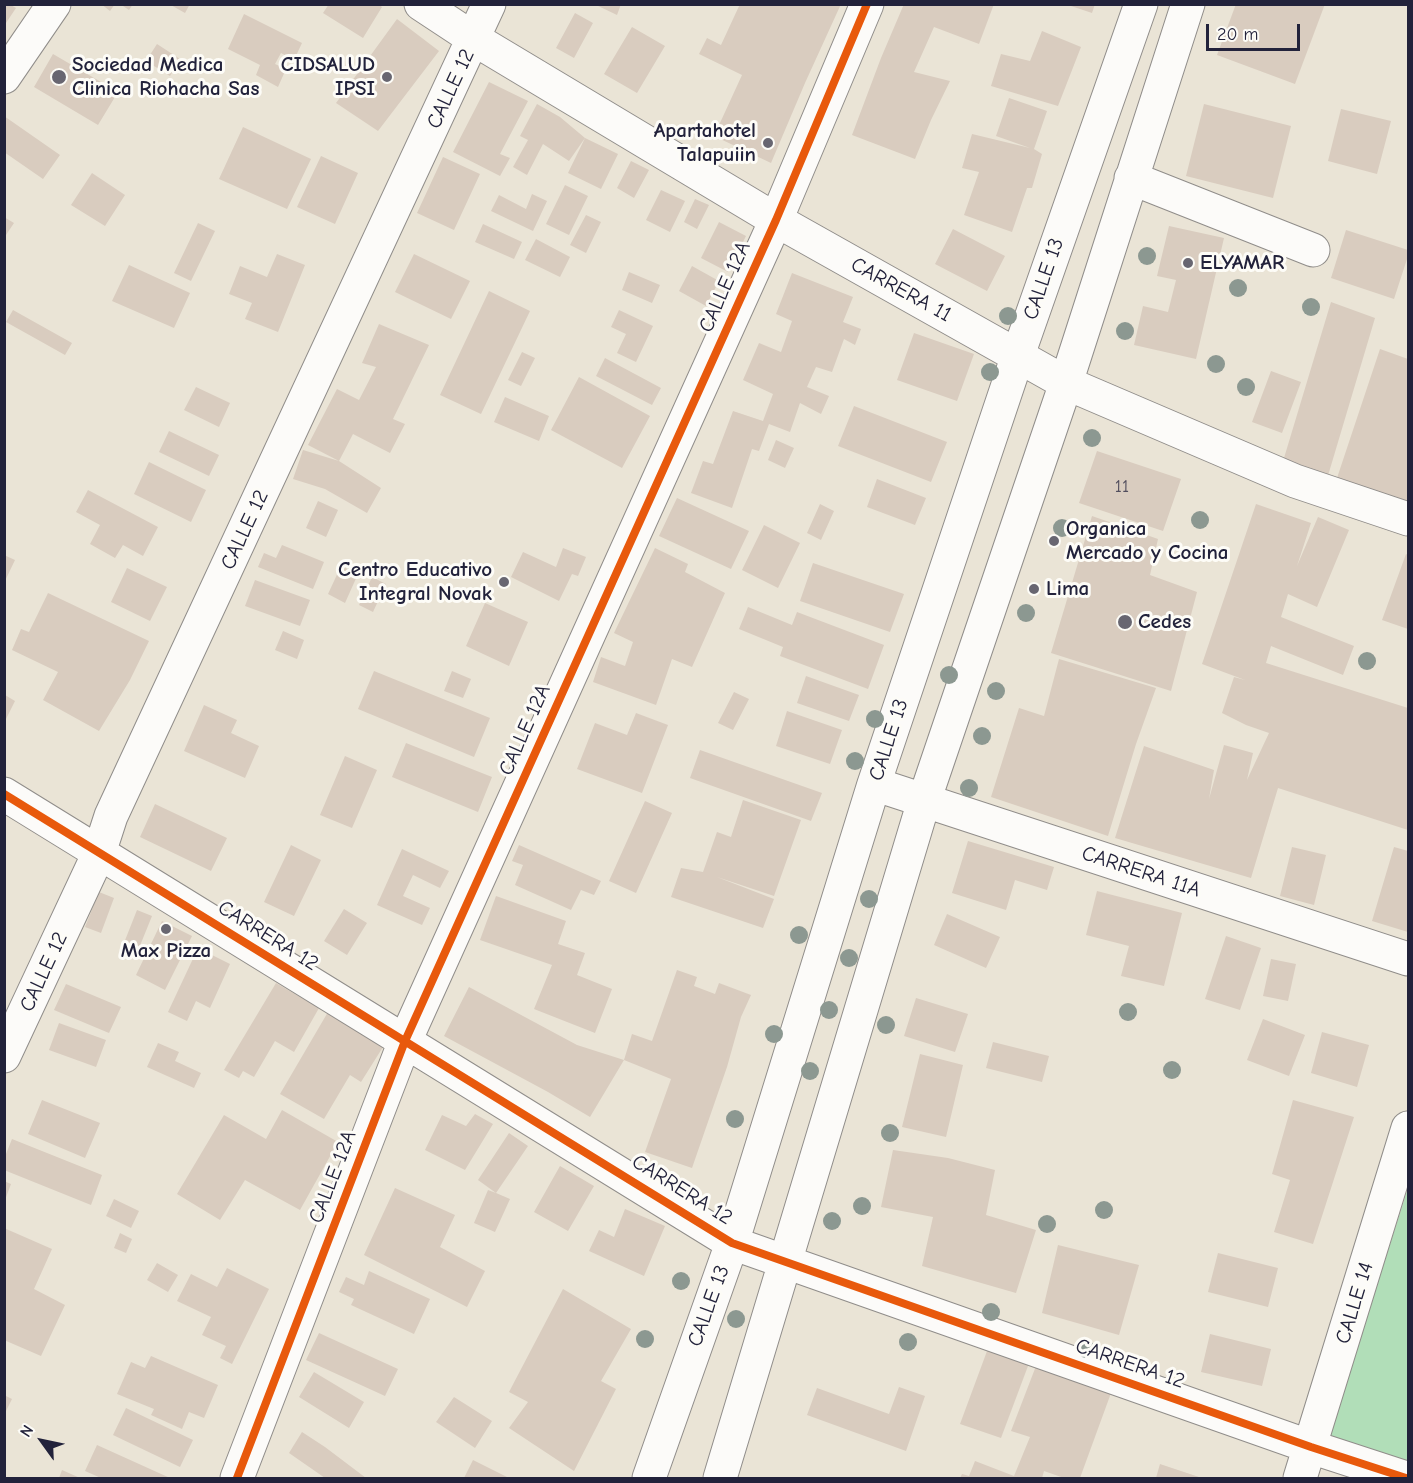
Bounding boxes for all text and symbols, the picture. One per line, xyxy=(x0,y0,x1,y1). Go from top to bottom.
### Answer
scale bar xyxy=(1209,12,1304,50)
text: 20 m xyxy=(1217,24,1258,45)
street label: CALLE 12 xyxy=(422,45,480,133)
place label: Sociedad Medica Clinica Riohacha Sas xyxy=(72,52,259,102)
place label: CIDSALUD IPSI xyxy=(281,52,375,102)
marker: Sociedad Medica Clinica Riohacha Sas xyxy=(50,68,68,86)
marker: CIDSALUD IPSI xyxy=(380,70,394,84)
place label: Apartahotel Talapuiin xyxy=(654,118,756,168)
marker: Apartahotel Talapuiin xyxy=(761,136,775,150)
street label: CALLE 13 xyxy=(1018,235,1070,323)
street label: CALLE 12A xyxy=(694,237,756,337)
place label: ELYAMAR xyxy=(1200,250,1284,276)
street label: CARRERA 11 xyxy=(846,252,956,328)
marker: ELYAMAR xyxy=(1181,256,1195,270)
house number: 11 xyxy=(1115,476,1129,498)
street label: CALLE 12 xyxy=(216,486,274,574)
place label: Organica Mercado y Cocina xyxy=(1066,516,1229,566)
marker: Organica Mercado y Cocina xyxy=(1047,534,1061,548)
place label: Centro Educativo Integral Novak xyxy=(338,557,492,607)
marker: Centro Educativo Integral Novak xyxy=(497,575,511,589)
place label: Lima xyxy=(1046,576,1089,602)
marker: Lima xyxy=(1027,582,1041,596)
place label: Cedes xyxy=(1138,609,1191,635)
marker: Cedes xyxy=(1116,613,1134,631)
street label: CALLE 12A xyxy=(494,680,556,780)
street label: CALLE 13 xyxy=(864,696,914,784)
street label: CARRERA 11A xyxy=(1078,841,1204,903)
street label: CARRERA 12 xyxy=(213,895,323,977)
marker: Max Pizza xyxy=(159,922,173,936)
street label: CALLE 12 xyxy=(15,928,73,1016)
place label: Max Pizza xyxy=(121,938,211,964)
street label: CALLE 12A xyxy=(304,1127,362,1227)
street label: CARRERA 12 xyxy=(627,1149,737,1231)
street label: CALLE 14 xyxy=(1331,1259,1379,1347)
street label: CALLE 13 xyxy=(683,1262,735,1350)
street label: CARRERA 12 xyxy=(1072,1334,1188,1394)
north arrow xyxy=(12,1411,72,1471)
text: N xyxy=(17,1422,37,1440)

